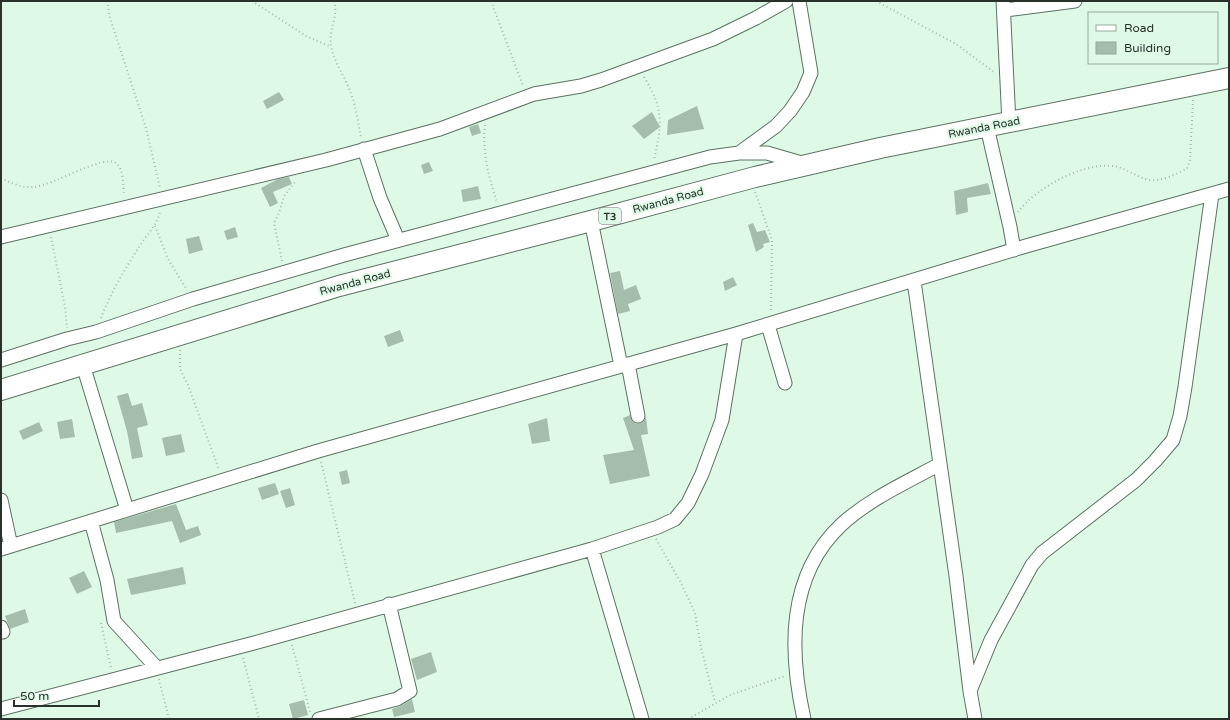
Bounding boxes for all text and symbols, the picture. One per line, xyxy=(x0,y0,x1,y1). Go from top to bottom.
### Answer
legend xyxy=(1088,12,1218,64)
text: Road xyxy=(1124,21,1154,35)
text: Building xyxy=(1124,41,1171,55)
street label: Rwanda Road xyxy=(947,114,1021,141)
street label: Rwanda Road xyxy=(631,185,705,216)
road number: T3 xyxy=(599,208,621,224)
street label: Rwanda Road xyxy=(318,267,392,298)
scale bar xyxy=(14,682,99,708)
text: 50 m xyxy=(20,689,49,703)

